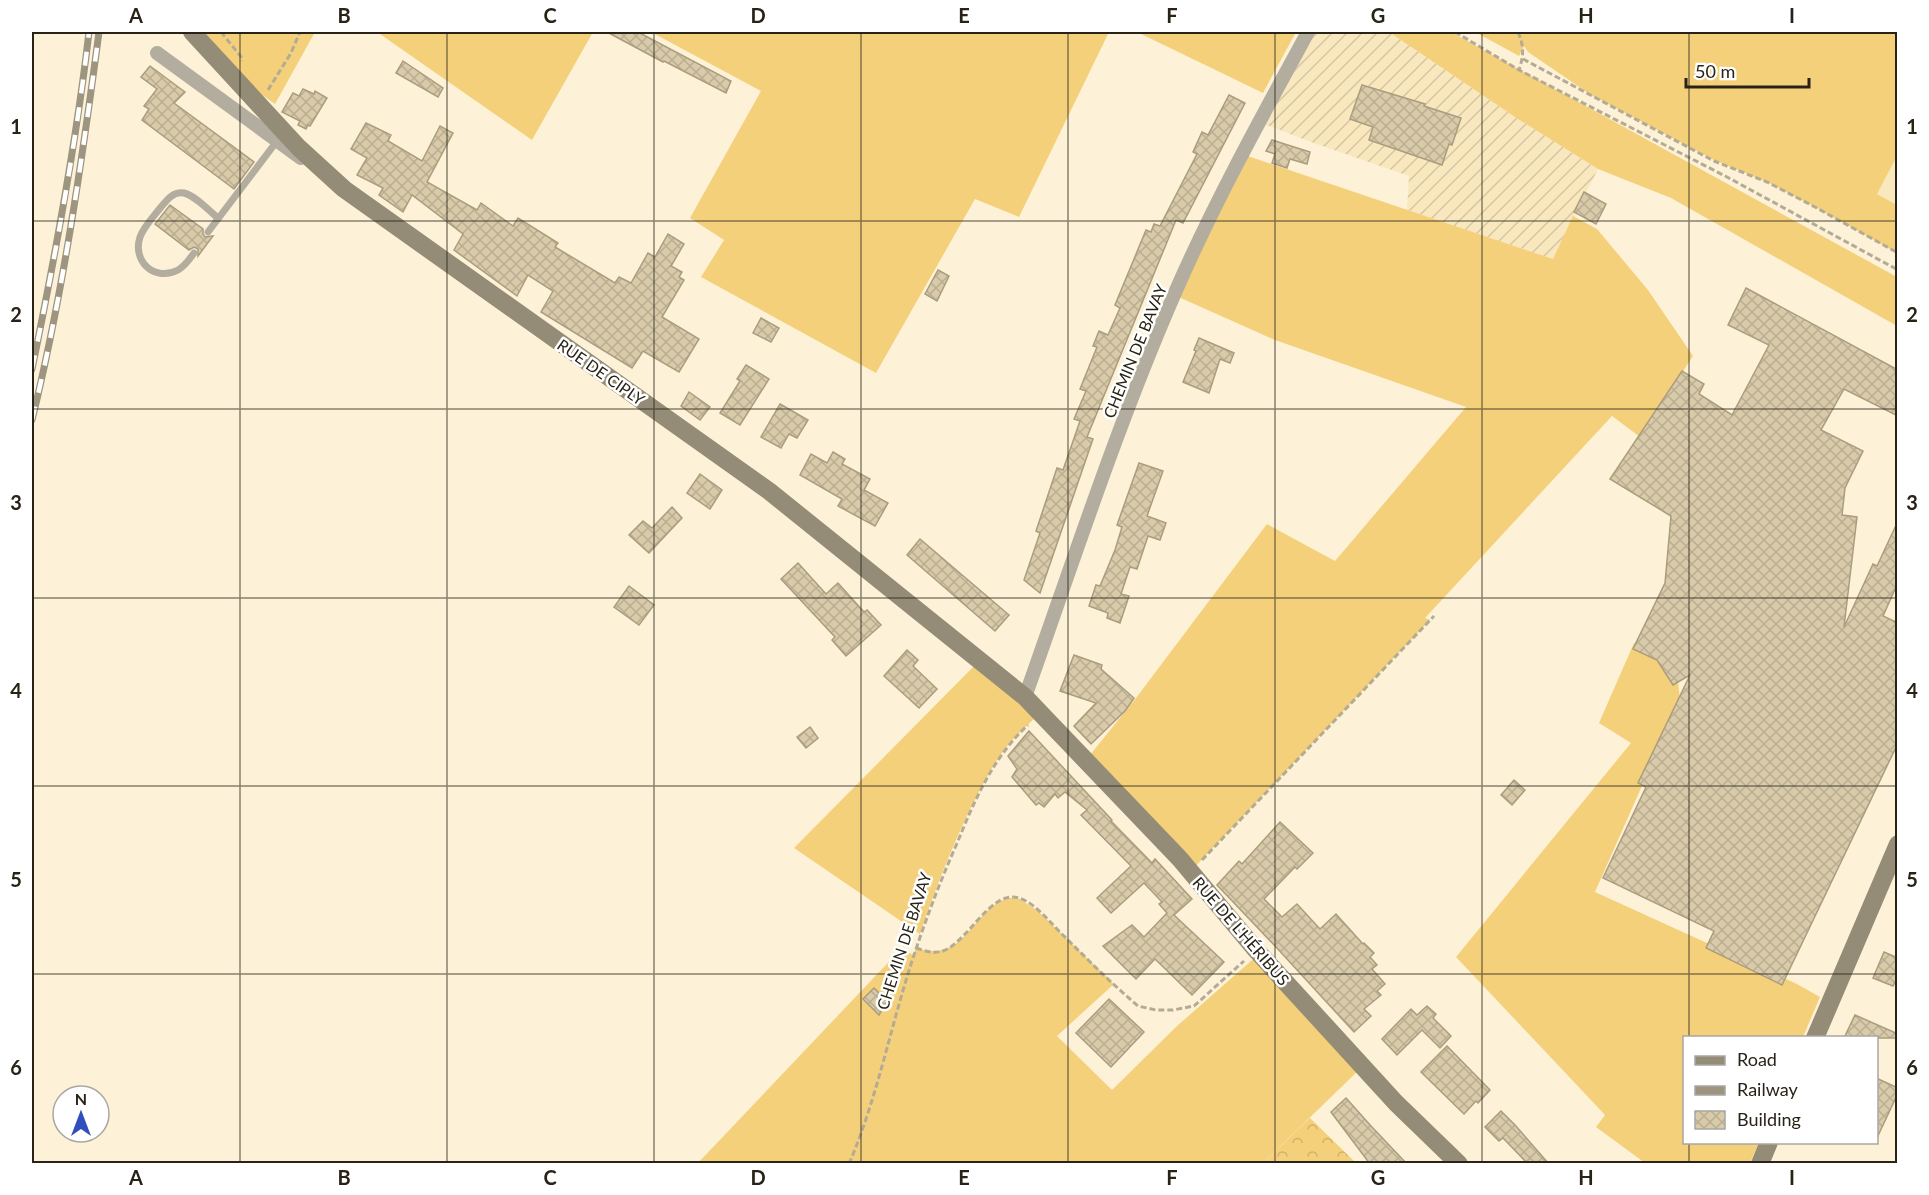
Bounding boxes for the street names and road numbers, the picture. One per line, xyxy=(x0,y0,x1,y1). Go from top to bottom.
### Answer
street label: CHEMIN DE BAVAY xyxy=(1099,281,1170,421)
street label: RUE DE CIPLY xyxy=(554,335,649,409)
street label: CHEMIN DE BAVAY xyxy=(872,870,935,1012)
street label: RUE DE L'HÉRIBUS xyxy=(1189,873,1294,989)

